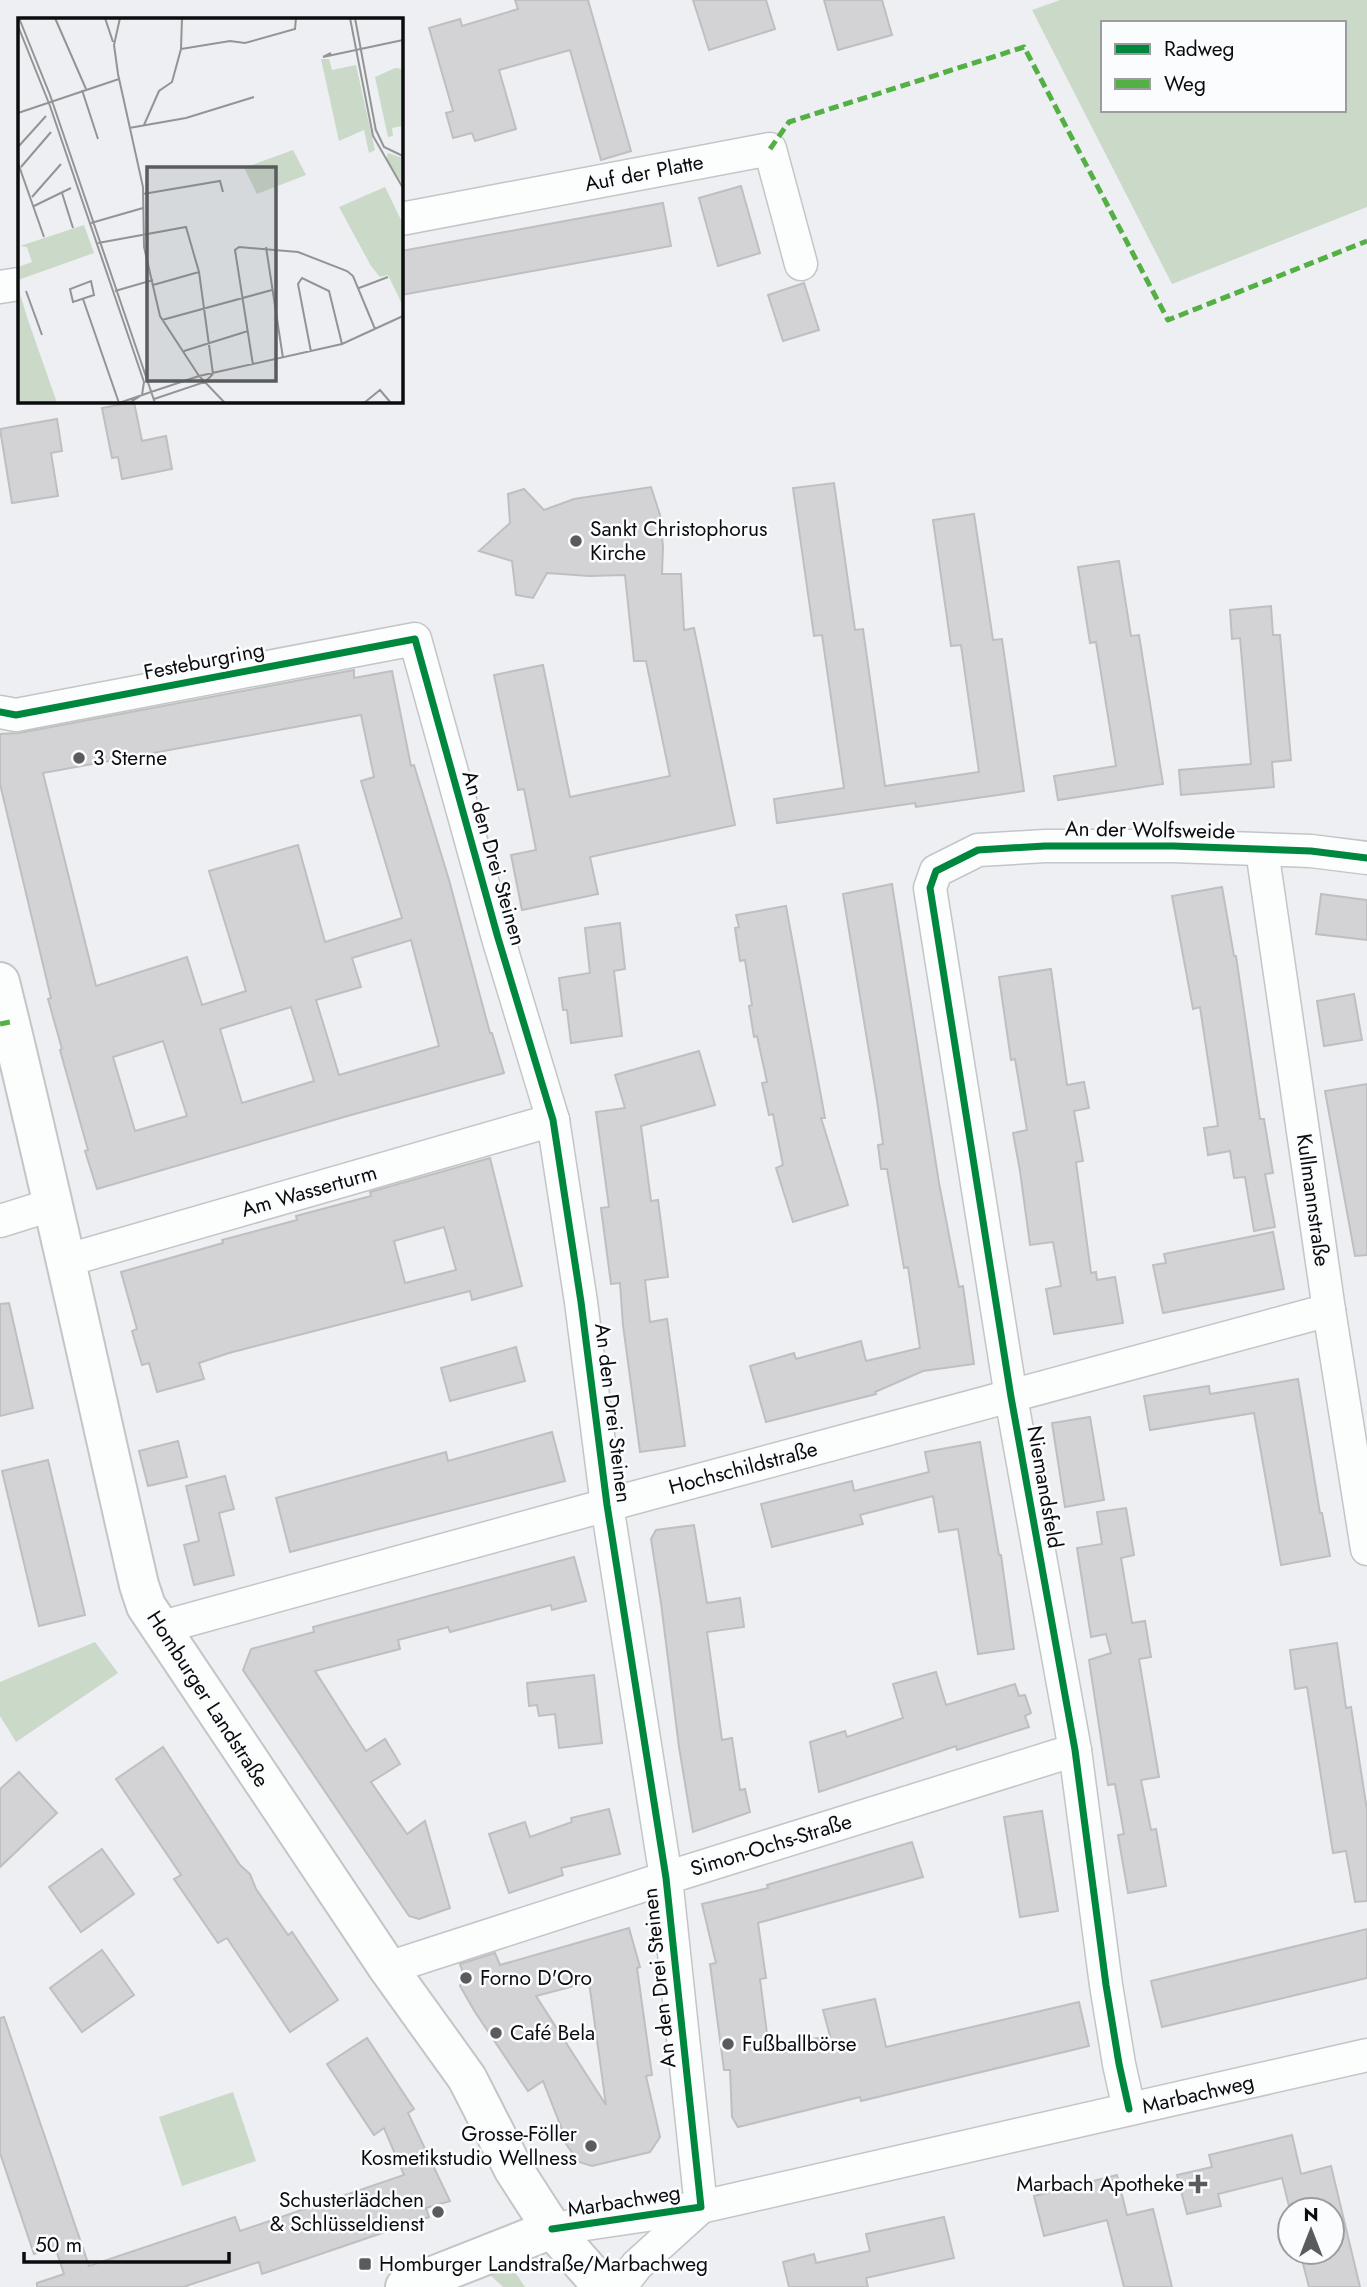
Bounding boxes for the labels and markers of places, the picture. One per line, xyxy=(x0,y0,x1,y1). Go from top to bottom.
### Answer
place label: Sankt Christophorus Kirche xyxy=(590,514,767,568)
marker: Sankt Christophorus Kirche xyxy=(568,533,584,549)
place label: 3 Sterne xyxy=(93,743,167,773)
marker: 3 Sterne xyxy=(71,750,87,766)
place label: Forno D'Oro xyxy=(480,1963,592,1993)
marker: Forno D'Oro xyxy=(458,1970,474,1986)
place label: Café Bela xyxy=(510,2018,595,2048)
marker: Café Bela xyxy=(488,2025,504,2041)
place label: Fußballbörse xyxy=(742,2029,857,2059)
marker: Fußballbörse xyxy=(720,2036,736,2052)
place label: Grosse-Föller Kosmetikstudio Wellness xyxy=(361,2119,578,2173)
marker: Grosse-Föller Kosmetikstudio Wellness xyxy=(583,2138,599,2154)
place label: Marbach Apotheke xyxy=(1016,2169,1184,2199)
marker: Marbach Apotheke xyxy=(1190,2176,1206,2192)
place label: Schusterlädchen & Schlüsseldienst xyxy=(270,2185,424,2239)
marker: Schusterlädchen & Schlüsseldienst xyxy=(430,2204,446,2220)
place label: Homburger Landstraße/Marbachweg xyxy=(379,2249,708,2279)
marker: Homburger Landstraße/Marbachweg xyxy=(357,2256,373,2272)

